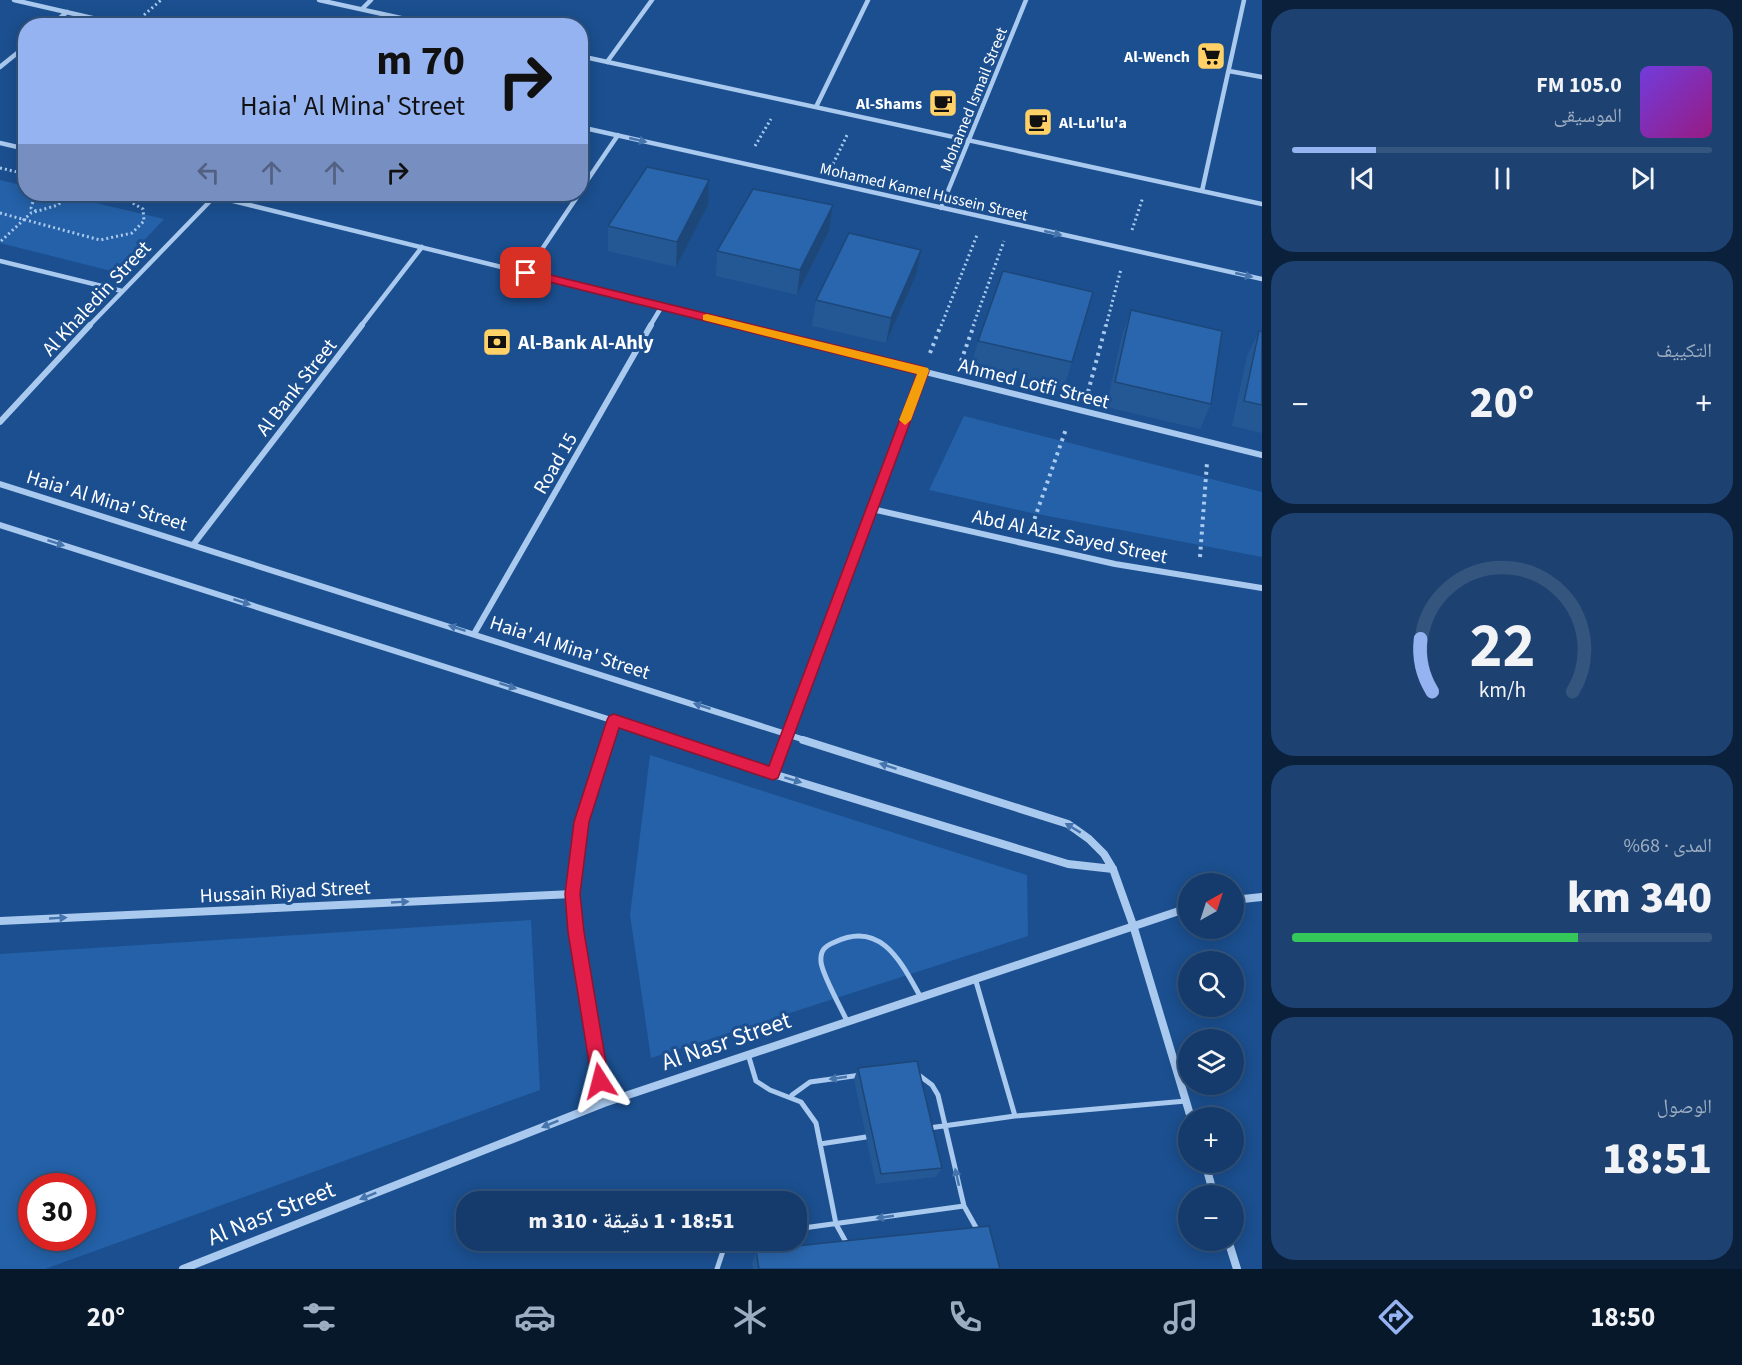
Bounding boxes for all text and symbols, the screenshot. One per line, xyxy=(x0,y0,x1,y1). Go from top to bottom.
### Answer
street label: Mohamed Ismail Street xyxy=(935,23,1013,175)
text: 70 m xyxy=(376,31,465,91)
supermarket icon: Al-Wench xyxy=(1195,40,1227,72)
icon: right xyxy=(486,42,564,120)
place label: Al-Wench xyxy=(1123,46,1190,68)
text: 105.0 FM xyxy=(1536,69,1622,101)
text: Haia' Al Mina' Street xyxy=(240,87,465,126)
cafe icon: Al-Shams xyxy=(927,87,959,119)
place label: Al-Shams xyxy=(855,93,922,115)
text: الموسيقى xyxy=(1554,102,1622,130)
cafe icon: Al-Lu'lu'a xyxy=(1022,106,1054,138)
place label: Al-Lu'lu'a xyxy=(1058,112,1127,134)
one-way arrow xyxy=(628,135,647,145)
icon: left xyxy=(192,156,225,189)
icon: ahead xyxy=(255,156,288,189)
icon: ahead xyxy=(318,156,351,189)
icon: right xyxy=(381,156,414,189)
street label: Mohamed Kamel Hussein Street xyxy=(818,157,1030,227)
icon: previous xyxy=(1346,162,1379,195)
icon: pause xyxy=(1486,162,1519,195)
icon: next xyxy=(1626,162,1659,195)
one-way arrow xyxy=(1044,228,1063,238)
street label: Al Khaledin Street xyxy=(36,235,158,363)
pin xyxy=(500,247,551,298)
icon: arrive xyxy=(509,256,542,289)
one-way arrow xyxy=(1234,271,1253,281)
bank icon: Al-Bank Al-Ahly xyxy=(481,326,513,358)
place label: Al-Bank Al-Ahly xyxy=(517,329,654,357)
street label: Al Bank Street xyxy=(250,333,344,442)
text: التكييف xyxy=(1656,337,1712,365)
street label: Ahmed Lotfi Street xyxy=(955,352,1112,416)
text: 20° xyxy=(1470,371,1534,435)
text: − xyxy=(1292,381,1308,428)
text: + xyxy=(1696,381,1712,428)
street label: Road 15 xyxy=(527,428,585,499)
street label: Haia' Al Mina' Street xyxy=(23,463,191,539)
street label: Abd Al Aziz Sayed Street xyxy=(970,503,1170,571)
one-way arrow xyxy=(47,539,65,548)
one-way arrow xyxy=(233,598,251,607)
text: 22 xyxy=(1469,602,1535,691)
street label: Haia' Al Mina' Street xyxy=(486,609,653,687)
one-way arrow xyxy=(448,623,466,632)
text: km/h xyxy=(1478,675,1526,706)
one-way arrow xyxy=(499,682,517,691)
one-way arrow xyxy=(693,701,711,711)
one-way arrow xyxy=(879,760,897,770)
one-way arrow xyxy=(784,776,802,785)
one-way arrow xyxy=(1064,823,1081,833)
text: المدى · 68% xyxy=(1624,832,1712,860)
text: 340 km xyxy=(1567,866,1712,930)
north arrow xyxy=(1178,873,1244,939)
map controls xyxy=(1178,873,1244,1251)
street label: Hussain Riyad Street xyxy=(199,874,371,910)
one-way arrow xyxy=(391,898,410,907)
one-way arrow xyxy=(49,914,68,923)
button: search xyxy=(1178,951,1244,1017)
street label: Al Nasr Street xyxy=(657,1003,796,1080)
button: layers xyxy=(1178,1029,1244,1095)
position arrow xyxy=(568,1049,632,1113)
one-way arrow xyxy=(829,1073,848,1082)
text: الوصول xyxy=(1657,1093,1712,1121)
button: + xyxy=(1178,1107,1244,1173)
one-way arrow xyxy=(540,1119,558,1129)
text: 18:51 xyxy=(1602,1127,1712,1191)
one-way arrow xyxy=(952,1167,961,1186)
street label: Al Nasr Street xyxy=(202,1172,340,1255)
speed limit sign: 30 xyxy=(18,1173,96,1251)
button: − xyxy=(1178,1185,1244,1251)
one-way arrow xyxy=(359,1192,377,1201)
text: 18:51 · 1 دقيقة · 310 m xyxy=(528,1205,735,1237)
one-way arrow xyxy=(875,1213,894,1222)
icon: filters xyxy=(298,1296,340,1338)
icon: car xyxy=(514,1296,556,1338)
icon: climate xyxy=(729,1296,771,1338)
icon: phone xyxy=(944,1296,986,1338)
icon: music xyxy=(1160,1296,1202,1338)
icon: directions xyxy=(1375,1296,1417,1338)
text: 20° xyxy=(87,1298,125,1337)
text: 18:50 xyxy=(1590,1298,1655,1337)

